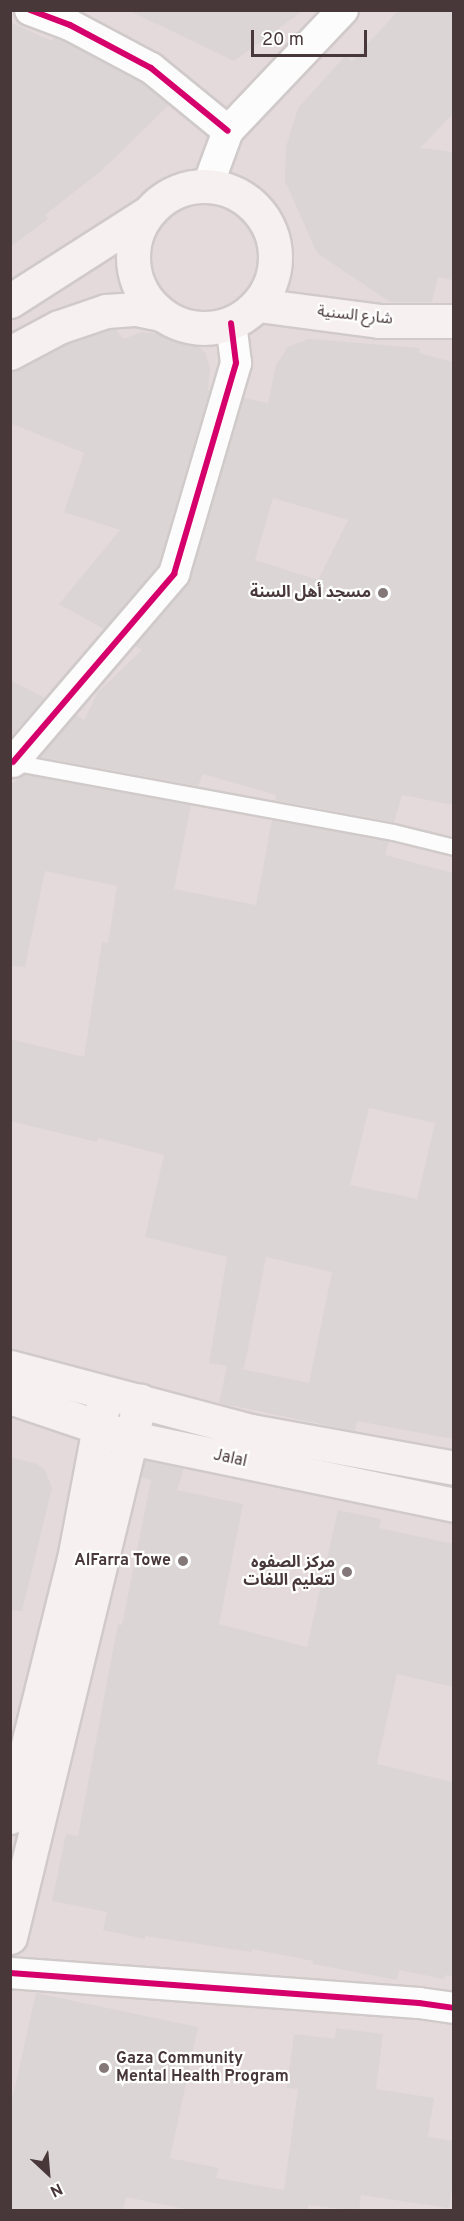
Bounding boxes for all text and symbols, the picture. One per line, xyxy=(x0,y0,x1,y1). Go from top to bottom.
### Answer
scale bar xyxy=(254,18,370,56)
text: 20 m xyxy=(262,29,304,52)
street label: شارع السنية xyxy=(316,302,394,330)
place label: مسجد أهل السنة xyxy=(250,583,371,603)
marker: مسجد أهل السنة xyxy=(376,586,390,600)
street label: Jalal xyxy=(211,1446,249,1472)
place label: AlFarra Towe xyxy=(74,1551,171,1571)
place label: مركز الصفوه لتعليم اللغات xyxy=(243,1553,335,1591)
marker: AlFarra Towe xyxy=(176,1554,190,1568)
marker: مركز الصفوه لتعليم اللغات xyxy=(340,1565,354,1579)
place label: Gaza Community Mental Health Program xyxy=(116,2049,289,2087)
marker: Gaza Community Mental Health Program xyxy=(97,2061,111,2075)
north arrow xyxy=(18,2143,78,2203)
text: N xyxy=(46,2178,65,2201)

